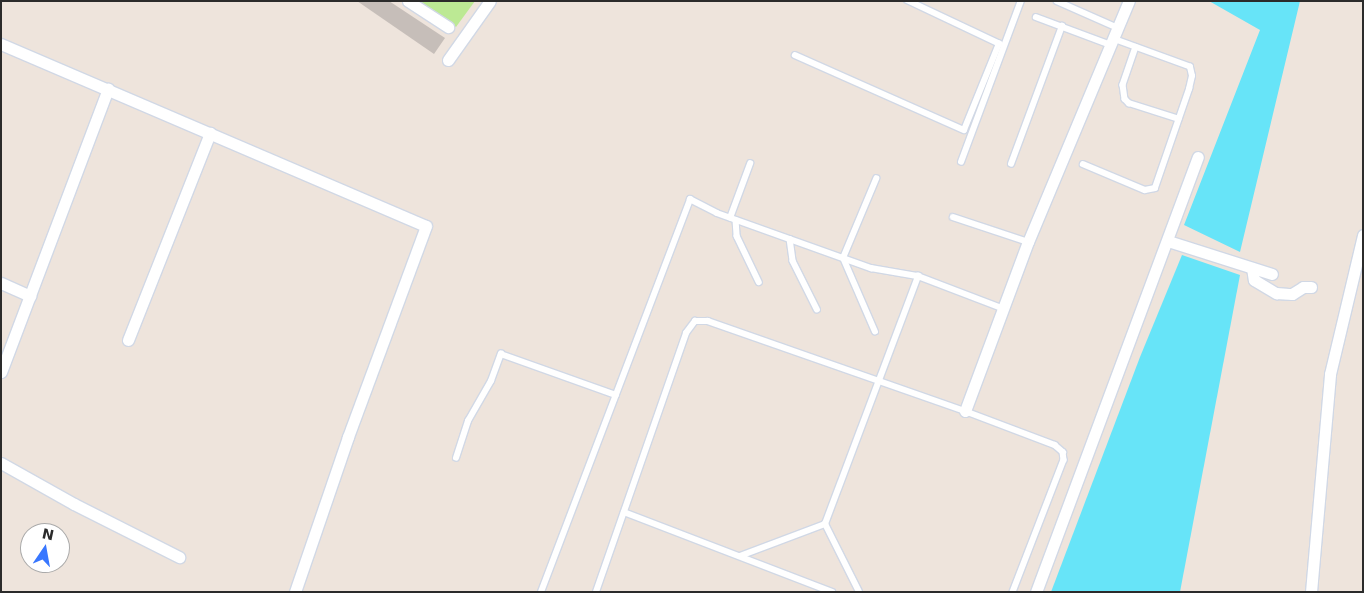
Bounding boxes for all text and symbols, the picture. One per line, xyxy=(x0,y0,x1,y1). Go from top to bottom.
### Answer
north arrow xyxy=(20,523,70,573)
text: N xyxy=(41,525,55,543)

